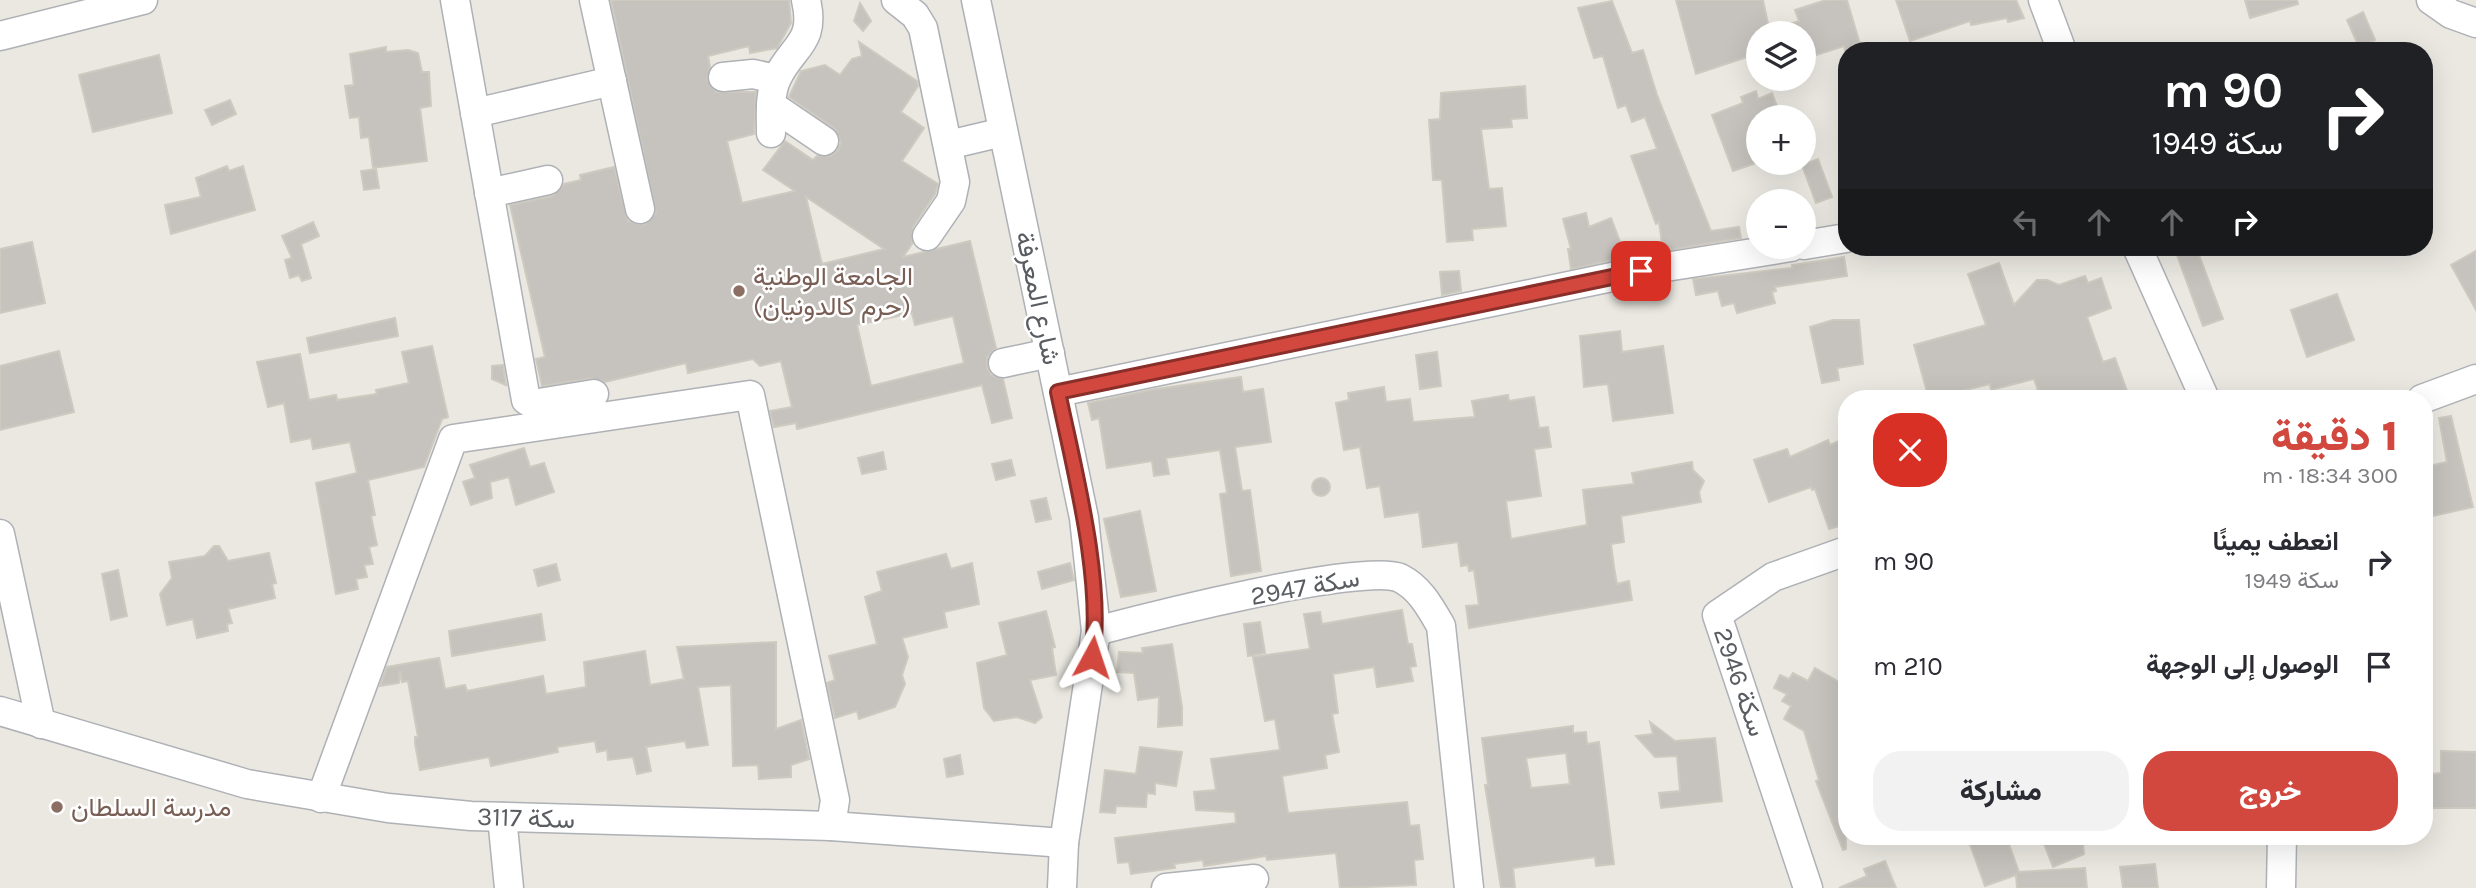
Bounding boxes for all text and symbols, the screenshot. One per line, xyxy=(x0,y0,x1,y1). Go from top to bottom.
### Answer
map controls xyxy=(1746,21,1816,259)
button: layers xyxy=(1746,21,1816,91)
text: 90 m xyxy=(2163,62,2283,119)
icon: right xyxy=(2307,70,2398,161)
button: + xyxy=(1746,105,1816,175)
text: سكة 1949 xyxy=(2152,125,2283,162)
button: − xyxy=(1746,189,1816,259)
icon: left xyxy=(2007,203,2045,241)
icon: ahead xyxy=(2080,203,2118,241)
icon: ahead xyxy=(2153,203,2191,241)
icon: right xyxy=(2226,203,2264,241)
street label: شارع المعرفة xyxy=(1007,229,1067,368)
pin xyxy=(1611,241,1671,301)
icon: arrive xyxy=(1622,252,1660,290)
place label: الجامعة الوطنية (حرم كالدونيان) xyxy=(753,261,913,323)
marker: الجامعة الوطنية (حرم كالدونيان) xyxy=(731,283,747,299)
text: 1 دقيقة xyxy=(2271,411,2398,461)
button: close xyxy=(1873,413,1947,487)
text: 300 m · 18:34 xyxy=(2262,462,2398,489)
text: انعطف يمينًا xyxy=(2213,526,2339,557)
icon: right xyxy=(2360,543,2398,581)
text: 90 m xyxy=(1873,546,1934,577)
street label: سكة 2947 xyxy=(1248,562,1362,612)
text: سكة 1949 xyxy=(2245,567,2339,594)
position arrow xyxy=(1055,620,1129,694)
street label: سكة 2946 xyxy=(1707,624,1773,740)
icon: arrive xyxy=(2360,648,2398,686)
text: الوصول إلى الوجهة xyxy=(2146,649,2339,680)
text: 210 m xyxy=(1873,651,1943,682)
button: مشاركة xyxy=(1873,751,2129,831)
button: خروج xyxy=(2143,751,2398,831)
place label: مدرسة السلطان xyxy=(71,792,231,823)
marker: مدرسة السلطان xyxy=(49,799,65,815)
street label: سكة 3117 xyxy=(476,801,576,835)

